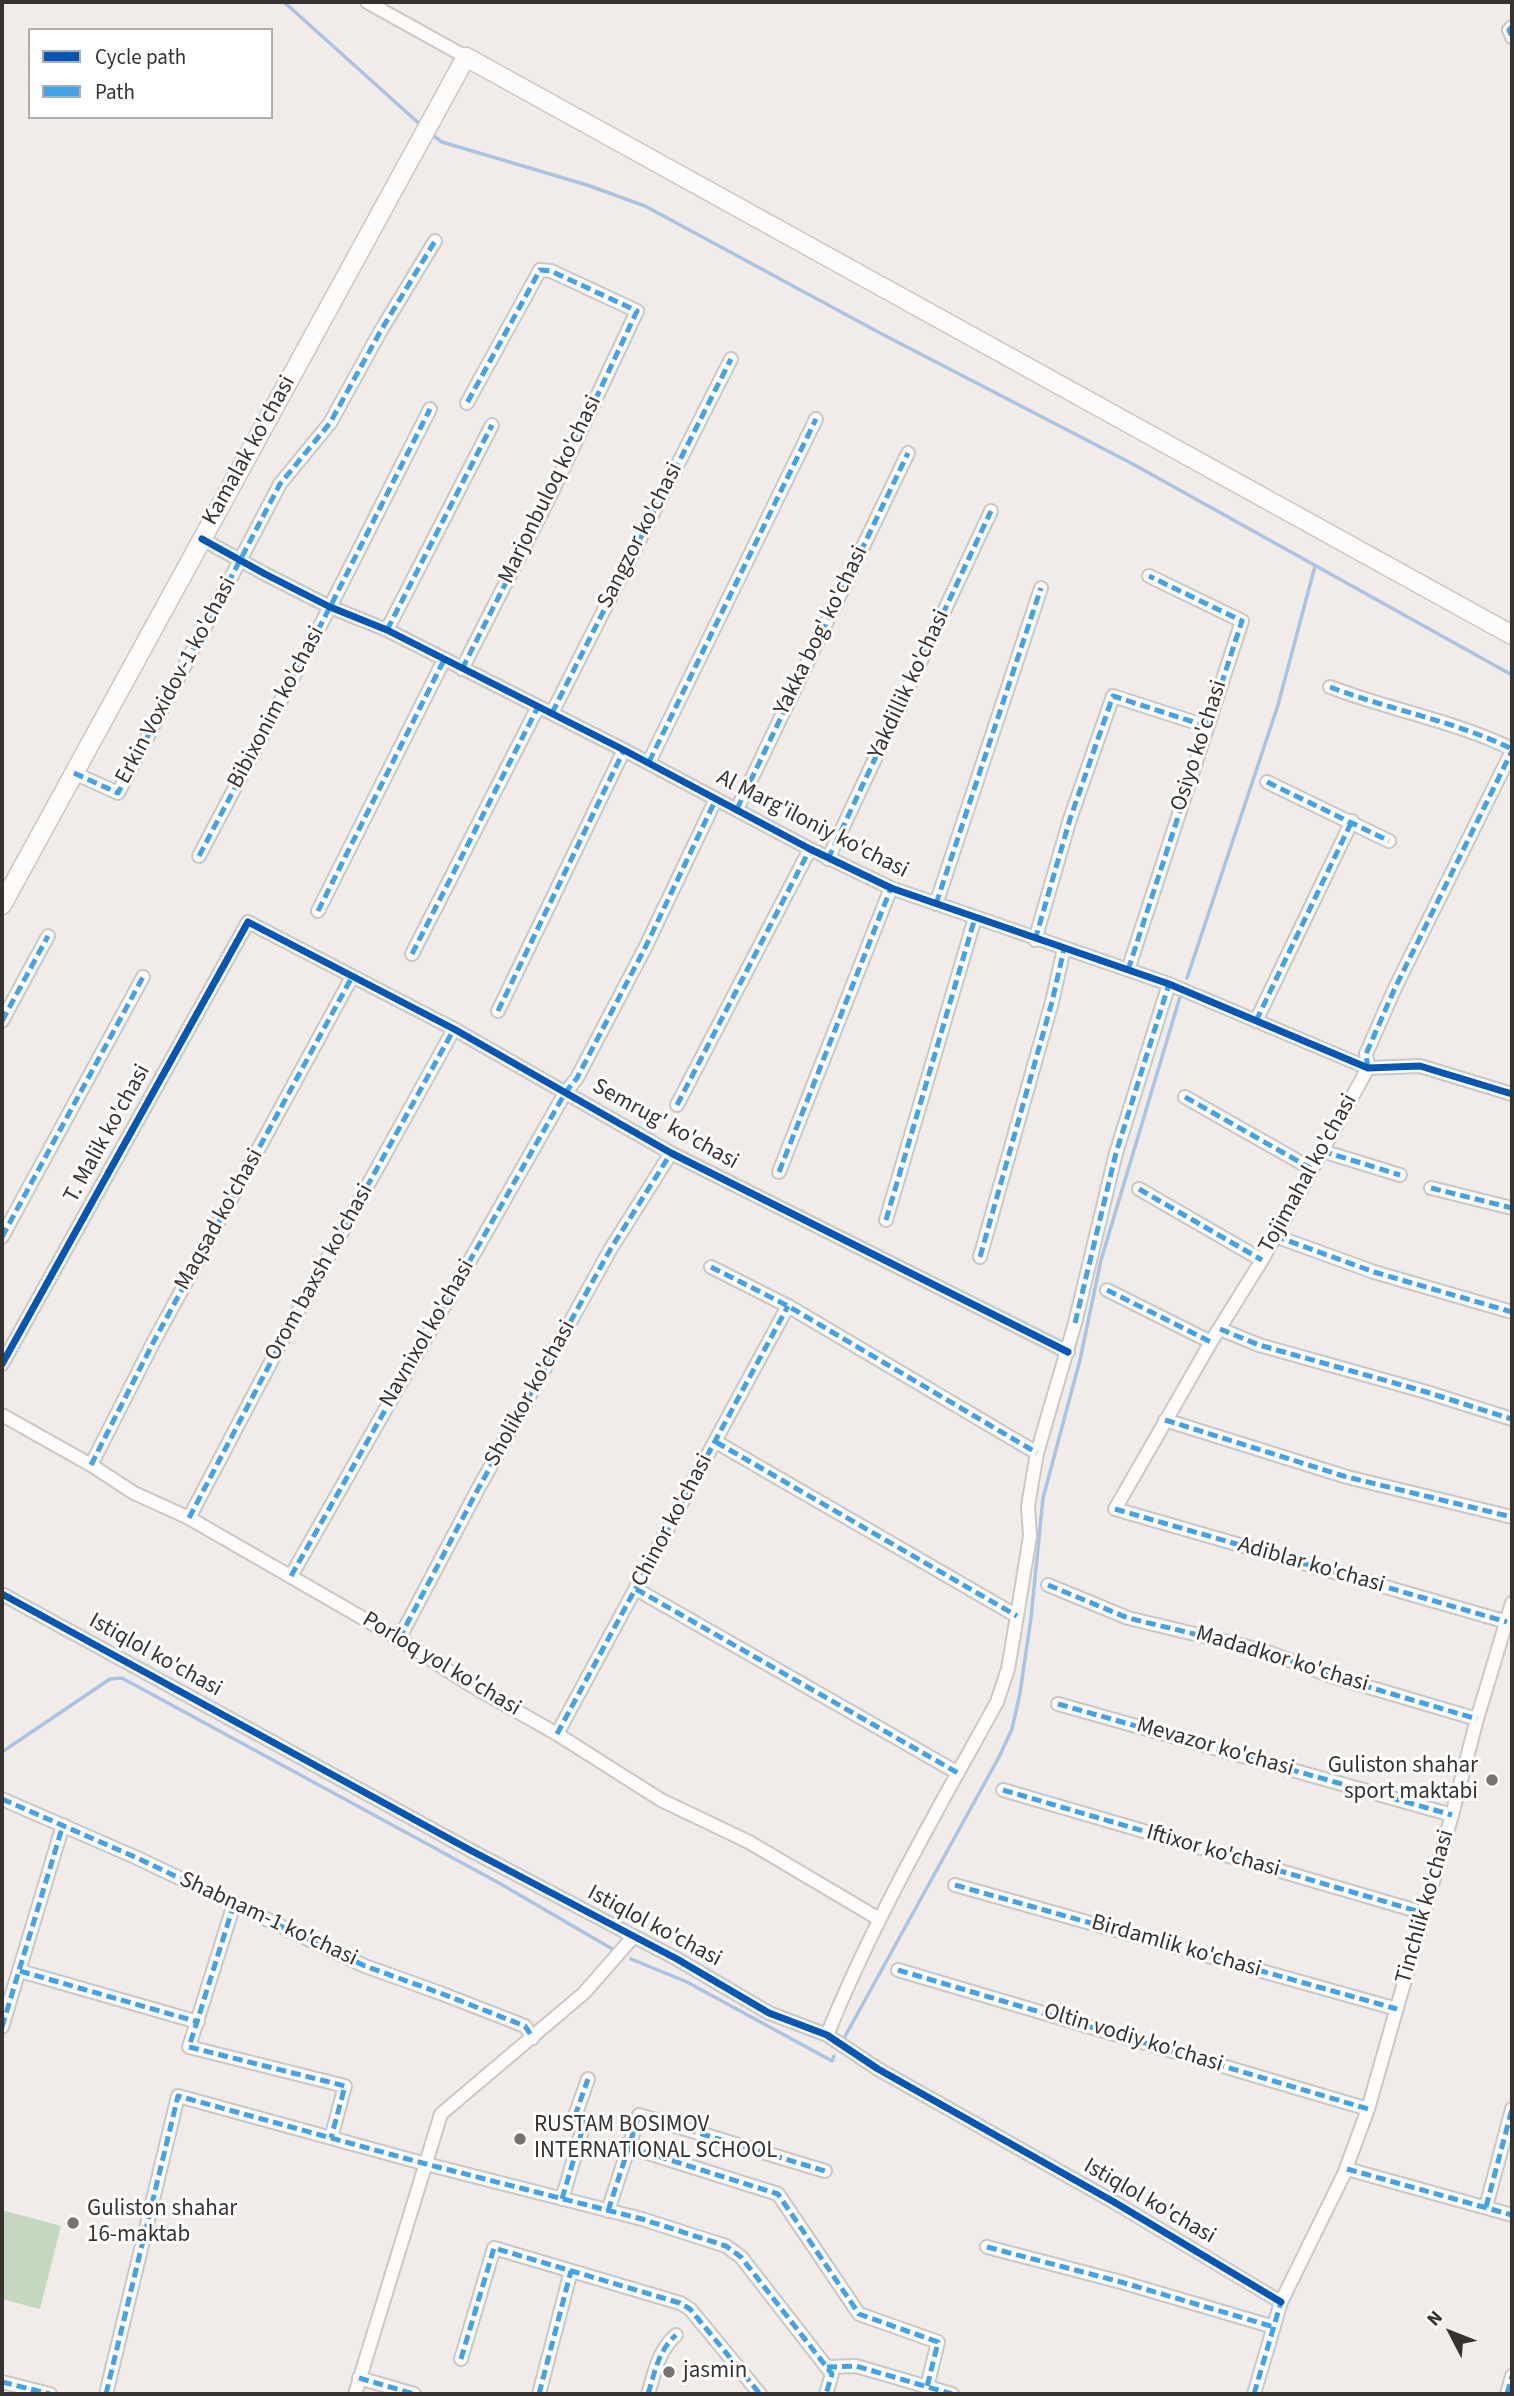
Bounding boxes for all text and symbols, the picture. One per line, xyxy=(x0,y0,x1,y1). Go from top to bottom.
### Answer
legend xyxy=(28,28,273,119)
text: Cycle path xyxy=(95,42,186,72)
text: Path xyxy=(95,77,135,107)
street label: Kamalak ko'chasi xyxy=(198,371,302,531)
street label: Marjonbuloq ko'chasi xyxy=(494,392,608,588)
street label: Sangzor ko'chasi xyxy=(592,458,690,614)
street label: Yakka bog' ko'chasi xyxy=(769,542,875,720)
street label: Erkin Voxidov-1 ko'chasi xyxy=(111,573,243,789)
street label: Yakdillik ko'chasi xyxy=(863,606,957,764)
street label: Bibixonim ko'chasi xyxy=(223,622,331,794)
street label: Osiyo ko'chasi xyxy=(1166,677,1234,815)
street label: Al Marg'iloniy ko'chasi xyxy=(711,765,913,885)
street label: T. Malik ko'chasi xyxy=(59,1060,157,1208)
street label: Semrug' ko'chasi xyxy=(587,1073,743,1177)
street label: Tojimahal ko'chasi xyxy=(1254,1090,1364,1258)
street label: Maqsad ko'chasi xyxy=(170,1144,270,1296)
street label: Orom baxsh ko'chasi xyxy=(260,1180,380,1366)
street label: Navnixol ko'chasi xyxy=(375,1255,481,1413)
street label: Sholikor ko'chasi xyxy=(480,1316,582,1472)
street label: Chinor ko'chasi xyxy=(626,1450,720,1592)
street label: Adiblar ko'chasi xyxy=(1234,1532,1388,1600)
street label: Porloq yol ko'chasi xyxy=(357,1607,525,1723)
street label: Istiqlol ko'chasi xyxy=(84,1608,226,1704)
street label: Madadkor ko'chasi xyxy=(1192,1621,1372,1699)
street label: Mevazor ko'chasi xyxy=(1133,1712,1297,1784)
place label: Guliston shahar sport maktabi xyxy=(1328,1753,1478,1807)
marker: Guliston shahar sport maktabi xyxy=(1484,1772,1500,1788)
street label: Iftixor ko'chasi xyxy=(1143,1820,1283,1884)
street label: Tinchlik ko'chasi xyxy=(1391,1827,1461,1987)
street label: Shabnam-1 ko'chasi xyxy=(175,1867,361,1973)
street label: Istiqlol ko'chasi xyxy=(582,1880,726,1974)
street label: Birdamlik ko'chasi xyxy=(1088,1910,1264,1984)
street label: Oltin vodiy ko'chasi xyxy=(1040,1999,1226,2079)
place label: RUSTAM BOSIMOV INTERNATIONAL SCHOOL xyxy=(534,2112,778,2166)
marker: RUSTAM BOSIMOV INTERNATIONAL SCHOOL xyxy=(512,2131,528,2147)
street label: Istiqlol ko'chasi xyxy=(1078,2153,1220,2251)
place label: Guliston shahar 16-maktab xyxy=(87,2196,237,2250)
marker: Guliston shahar 16-maktab xyxy=(65,2215,81,2231)
north arrow xyxy=(1416,2298,1486,2368)
text: N xyxy=(1421,2305,1449,2332)
place label: jasmin xyxy=(683,2358,747,2386)
marker: jasmin xyxy=(661,2364,677,2380)

